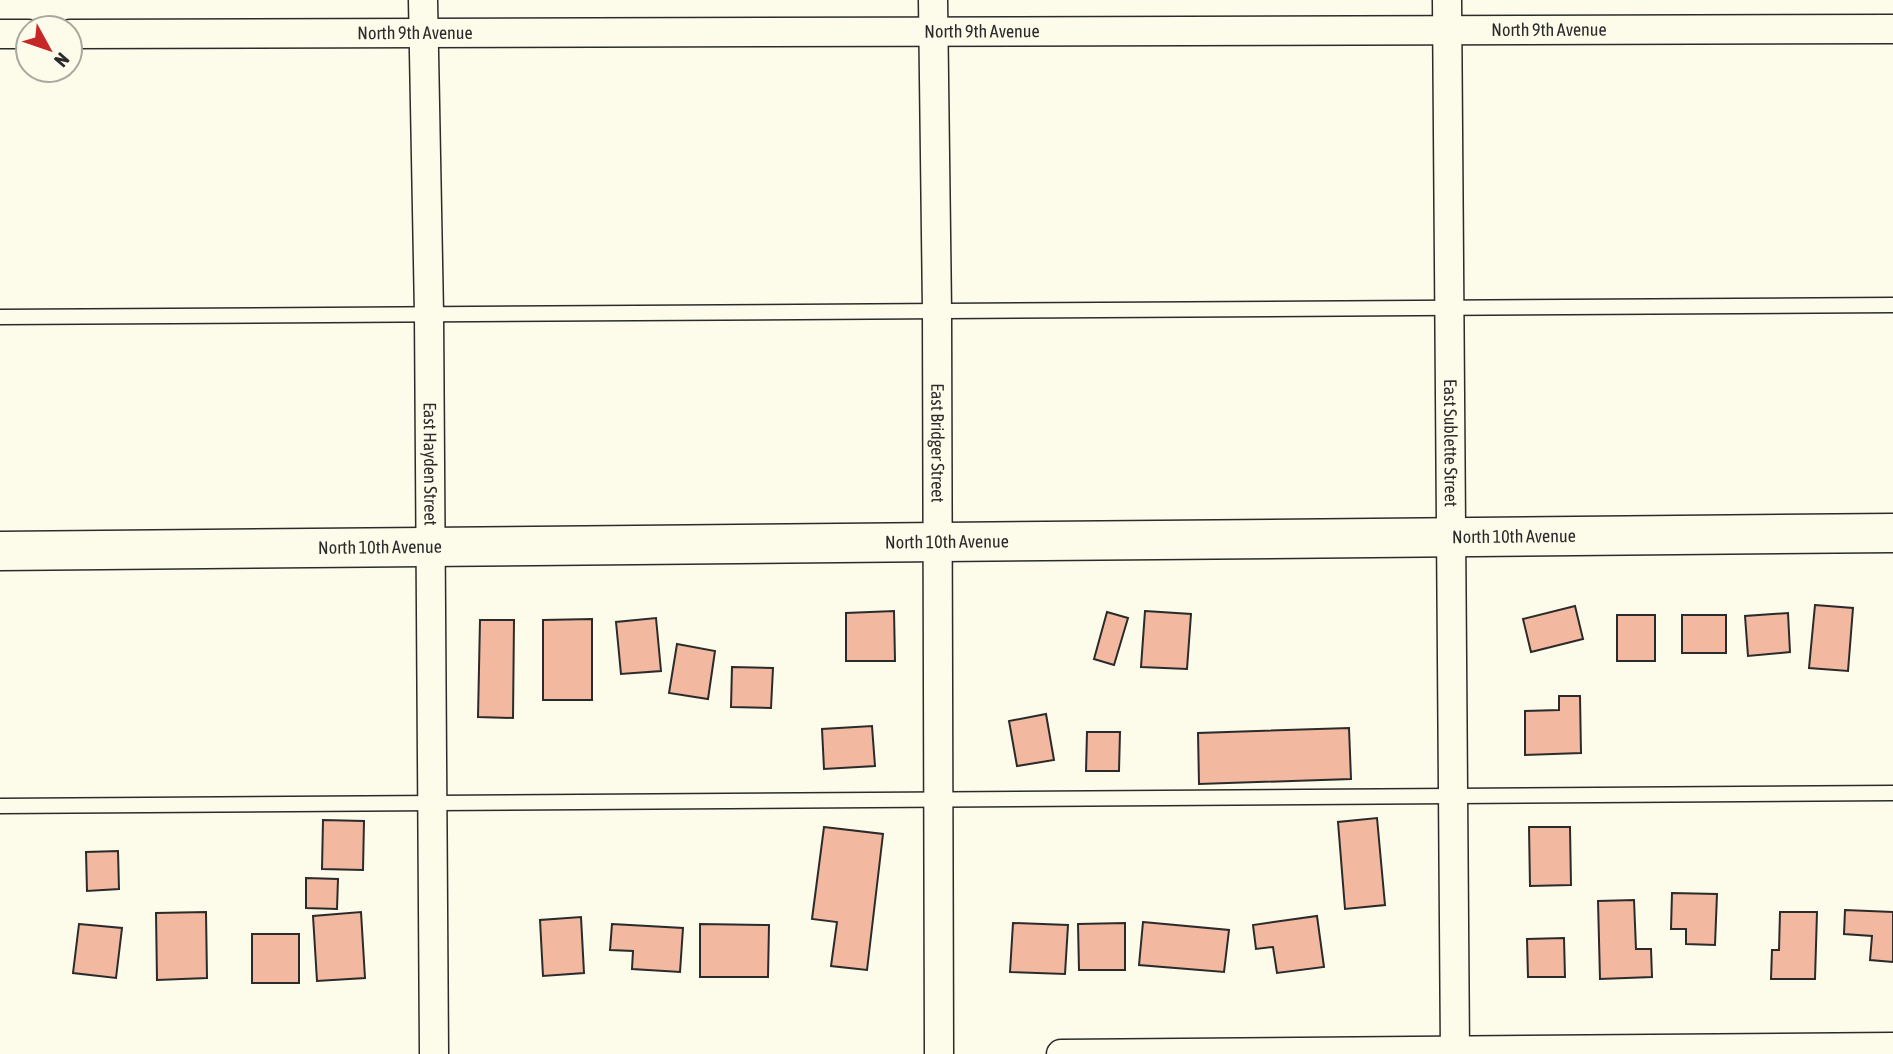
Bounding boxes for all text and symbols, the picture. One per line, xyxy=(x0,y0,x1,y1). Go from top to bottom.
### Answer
north arrow xyxy=(14,14,84,84)
street label: North 9th Avenue xyxy=(1491,19,1607,40)
street label: North 9th Avenue xyxy=(924,20,1040,42)
street label: North 9th Avenue xyxy=(357,22,473,43)
text: N xyxy=(50,49,74,71)
street label: East Sublette Street xyxy=(1440,379,1462,507)
street label: East Bridger Street xyxy=(927,383,949,503)
street label: East Hayden Street xyxy=(420,402,441,526)
street label: North 10th Avenue xyxy=(1452,525,1576,547)
street label: North 10th Avenue xyxy=(885,530,1009,553)
street label: North 10th Avenue xyxy=(318,536,442,558)

